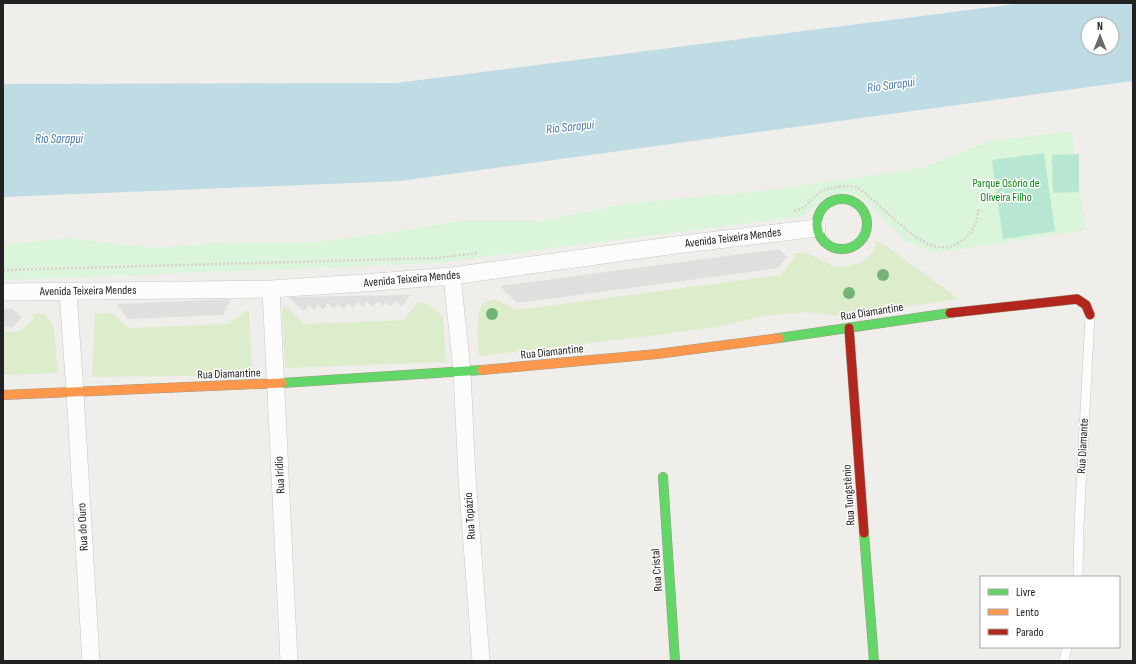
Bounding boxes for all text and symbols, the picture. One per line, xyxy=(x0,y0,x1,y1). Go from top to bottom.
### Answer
north arrow xyxy=(1080,16,1120,56)
text: N xyxy=(1097,20,1103,33)
water label: Rio Sarapuí xyxy=(866,74,917,96)
water label: Rio Sarapuí xyxy=(545,116,596,137)
water label: Rio Sarapuí xyxy=(35,131,85,147)
park label: Parque Osório de Oliveira Filho xyxy=(972,176,1040,205)
street label: Avenida Teixeira Mendes xyxy=(683,225,782,251)
street label: Avenida Teixeira Mendes xyxy=(362,267,461,291)
street label: Avenida Teixeira Mendes xyxy=(38,283,137,299)
street label: Rua Diamantine xyxy=(840,300,905,324)
street label: Rua Diamantine xyxy=(520,341,584,363)
street label: Rua Diamantine xyxy=(197,365,261,383)
street label: Rua Diamante xyxy=(1074,418,1092,474)
street label: Rua Irídio xyxy=(272,456,288,494)
street label: Rua Tungstênio xyxy=(839,464,859,526)
street label: Rua Topázio xyxy=(461,492,479,540)
street label: Rua do Ouro xyxy=(74,503,92,551)
street label: Rua Cristal xyxy=(648,548,666,592)
legend xyxy=(980,576,1120,648)
text: Livre xyxy=(1016,585,1036,600)
text: Lento xyxy=(1016,605,1039,620)
text: Parado xyxy=(1016,625,1043,640)

